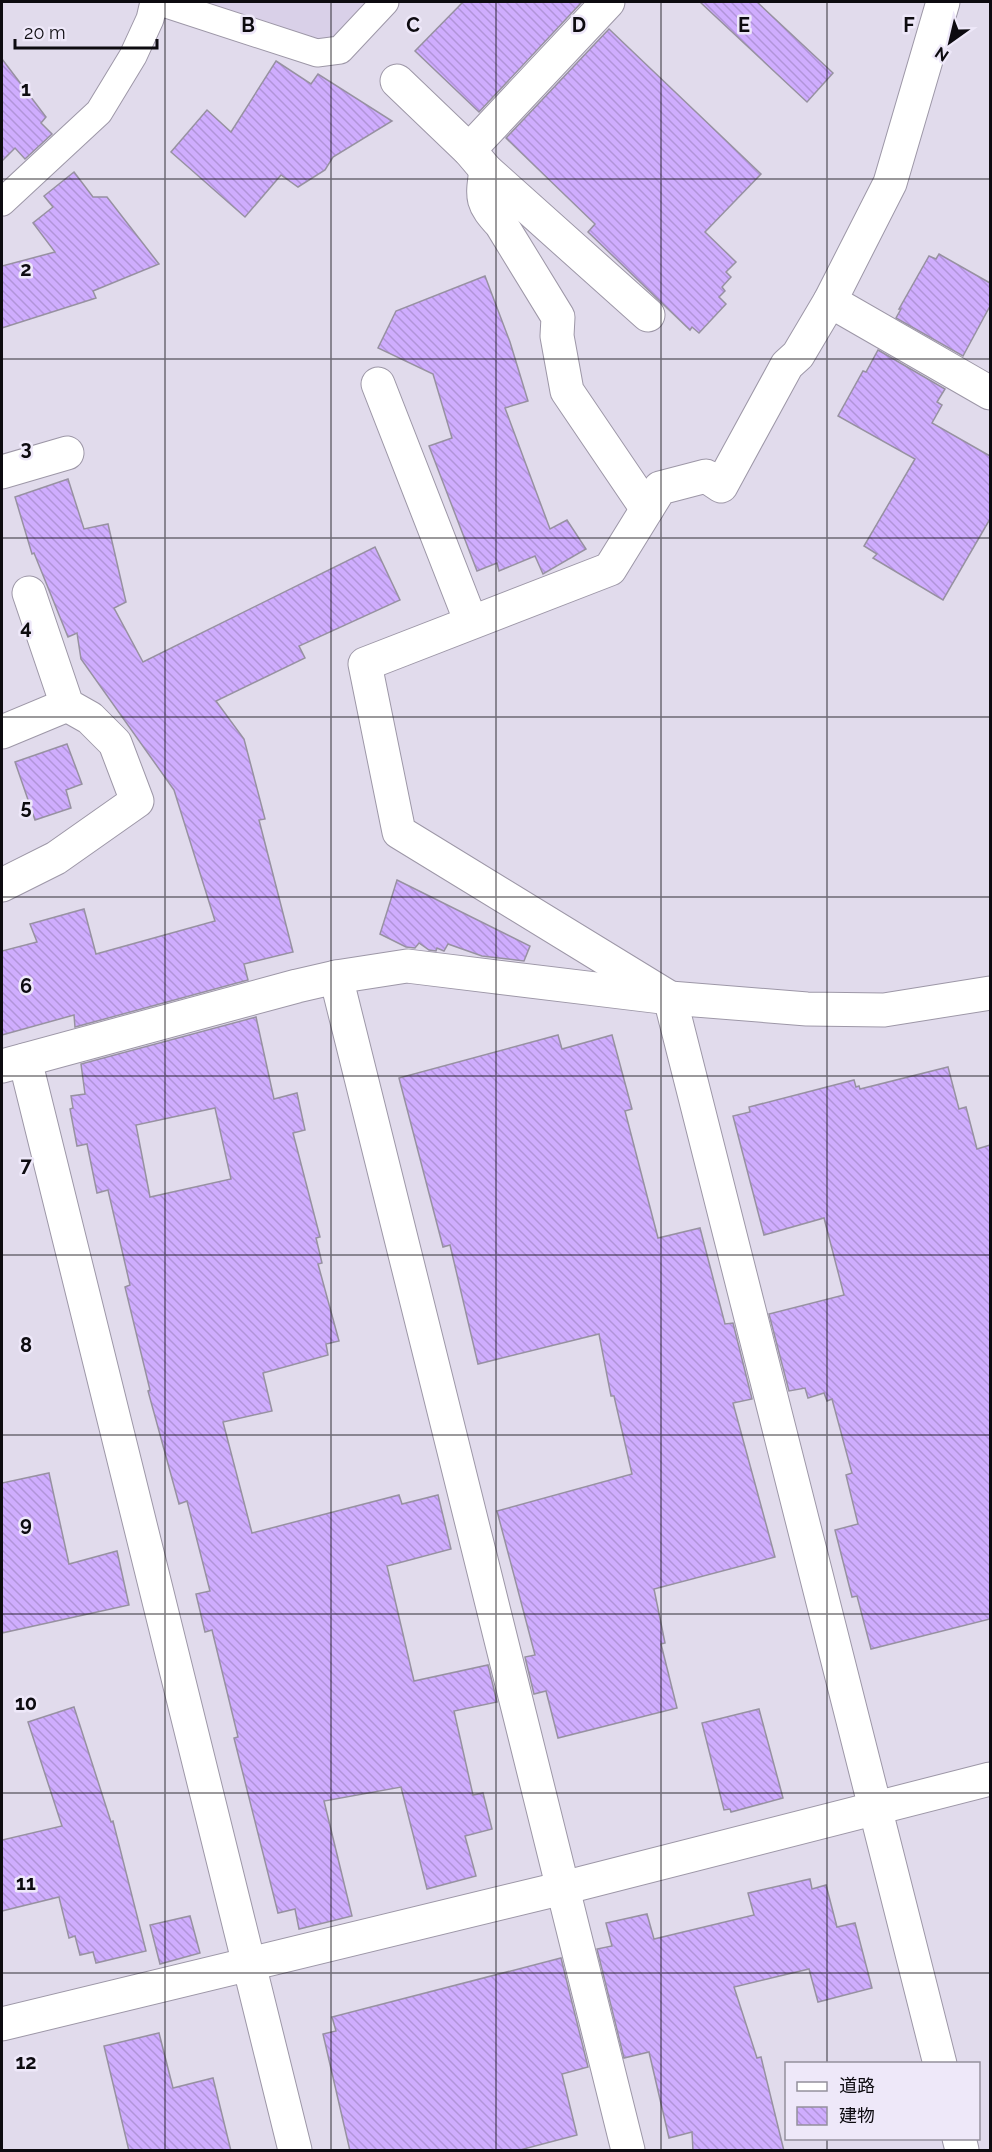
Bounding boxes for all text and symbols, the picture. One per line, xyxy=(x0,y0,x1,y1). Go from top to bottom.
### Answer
scale bar xyxy=(15,12,158,50)
north arrow xyxy=(920,12,980,72)
text: B xyxy=(241,13,255,37)
text: C xyxy=(406,13,420,37)
text: D xyxy=(572,13,586,37)
text: E xyxy=(738,13,750,37)
text: F xyxy=(903,13,915,37)
text: 20 m xyxy=(24,22,66,43)
text: N xyxy=(932,43,952,65)
text: 1 xyxy=(21,77,31,101)
text: 2 xyxy=(20,257,32,281)
text: 3 xyxy=(20,436,32,460)
text: 4 xyxy=(20,615,32,639)
text: 5 xyxy=(20,795,32,819)
text: 6 xyxy=(20,974,32,998)
text: 7 xyxy=(20,1153,32,1177)
text: 8 xyxy=(20,1333,32,1357)
text: 9 xyxy=(20,1512,32,1536)
text: 10 xyxy=(15,1691,37,1715)
text: 11 xyxy=(16,1871,36,1895)
text: 12 xyxy=(15,2050,37,2074)
legend xyxy=(785,2062,980,2140)
text: 道路 xyxy=(839,2075,875,2096)
text: 建物 xyxy=(839,2105,875,2126)

